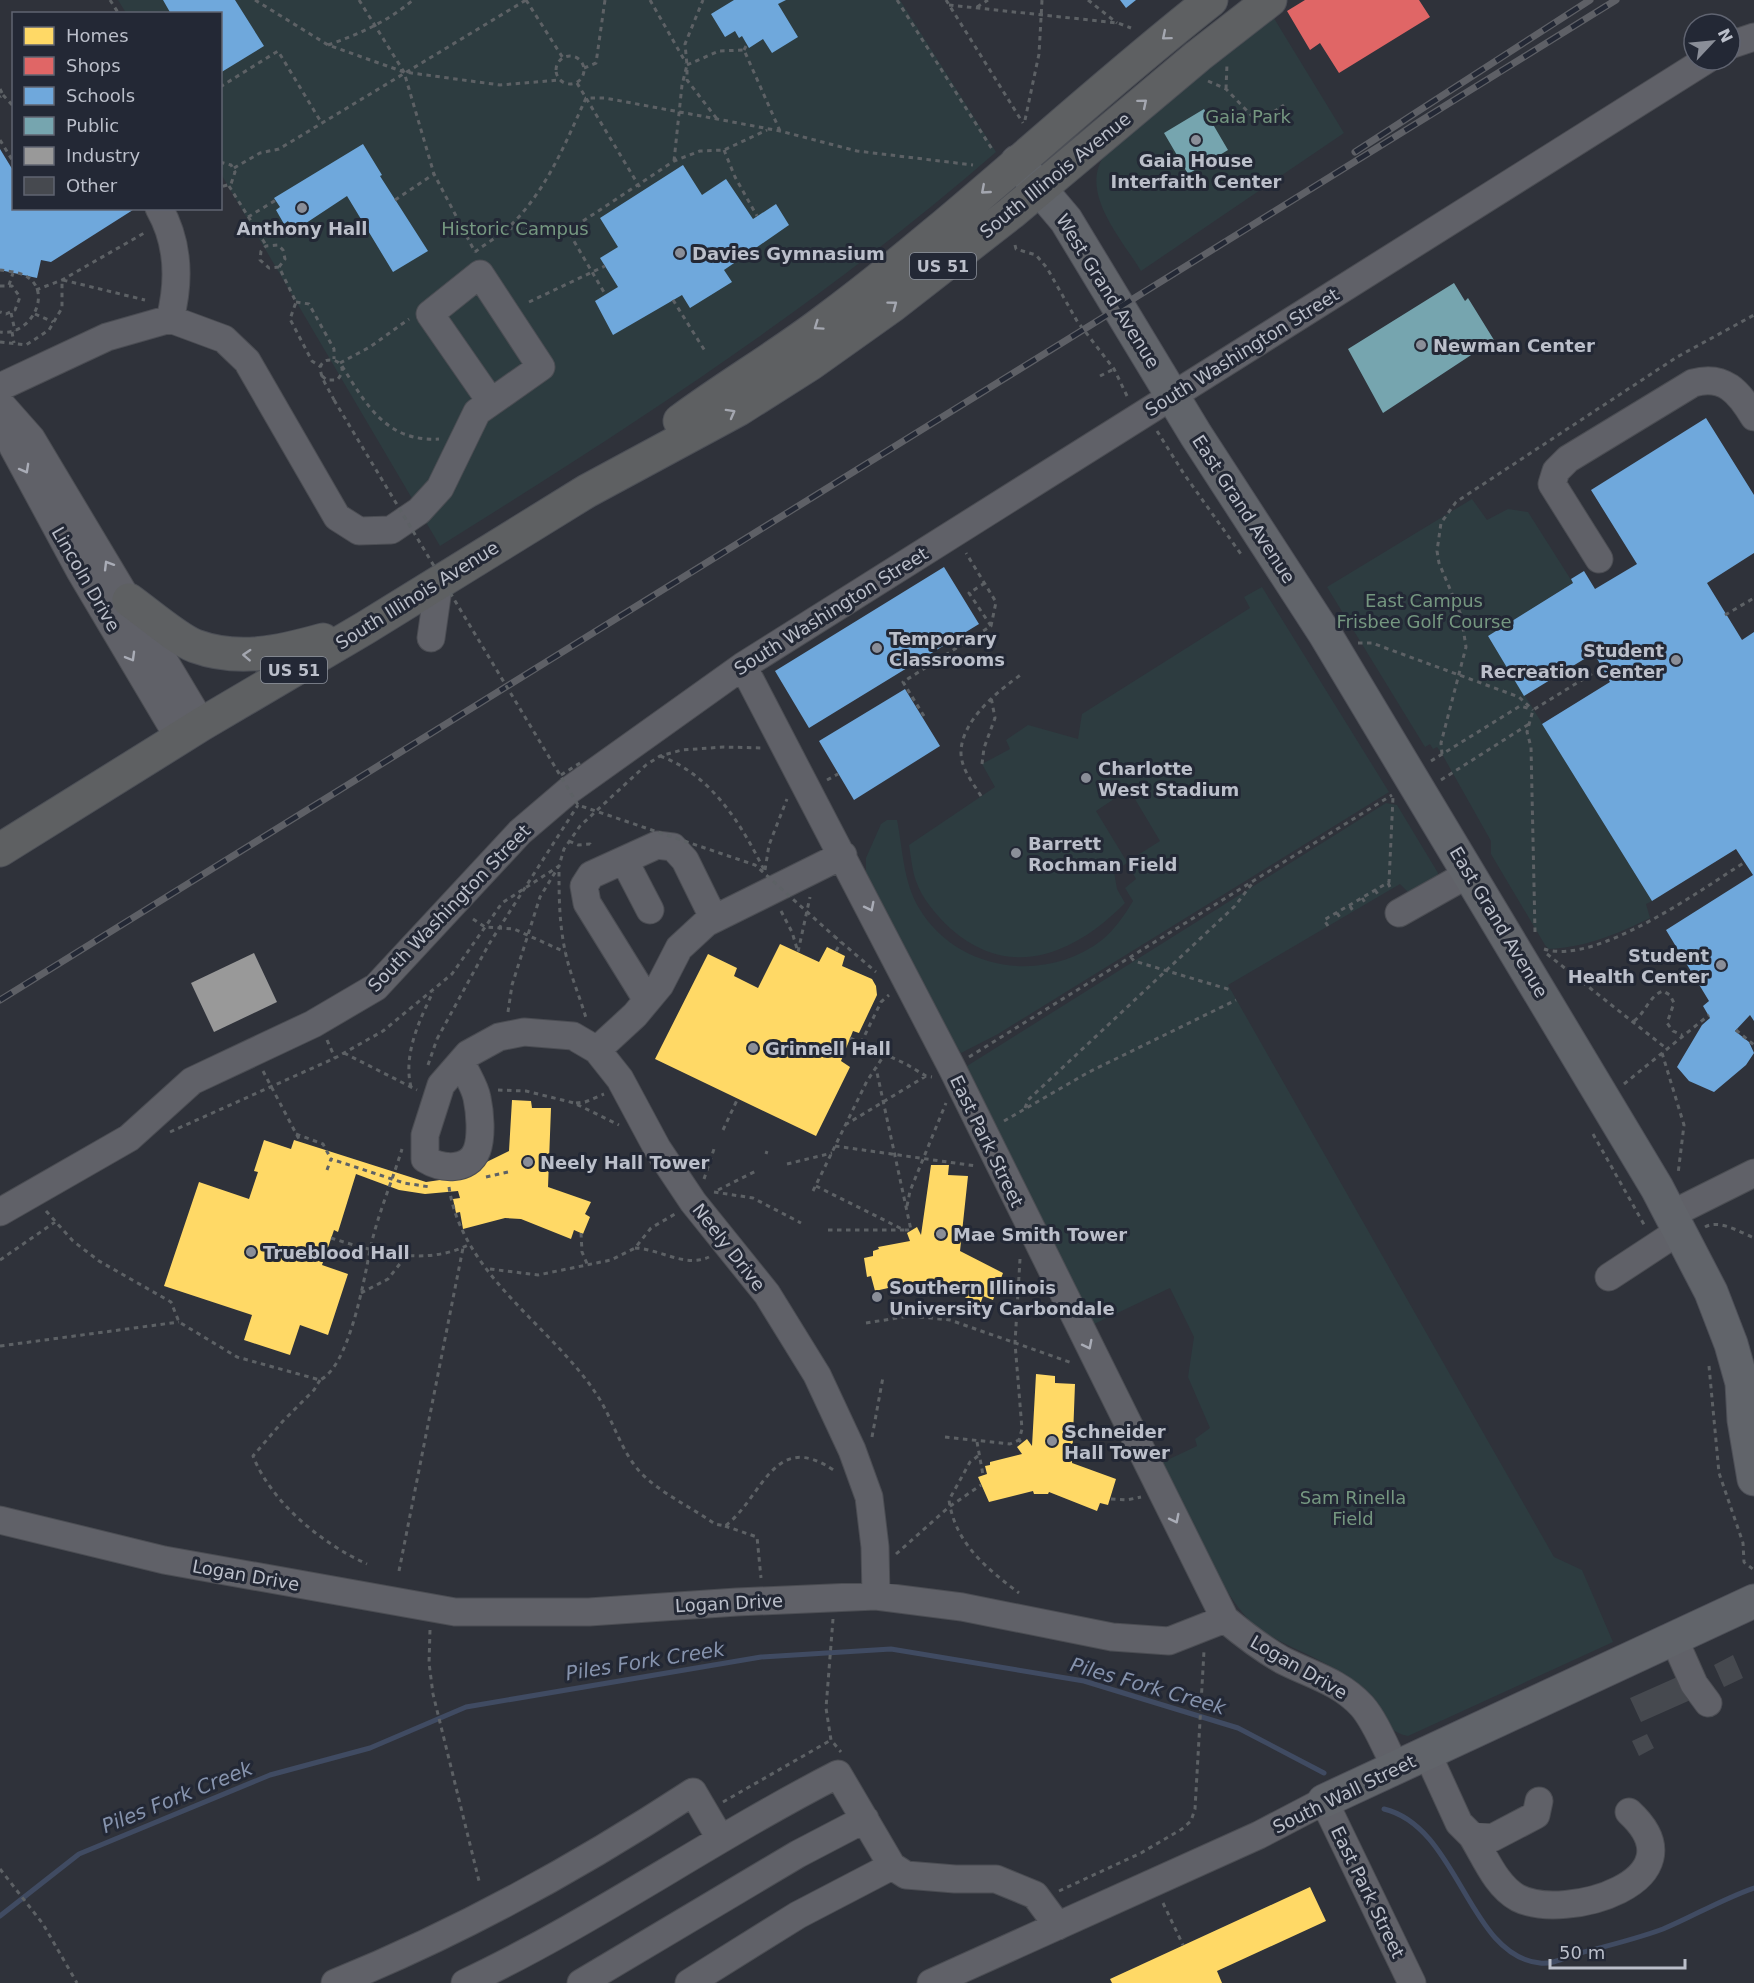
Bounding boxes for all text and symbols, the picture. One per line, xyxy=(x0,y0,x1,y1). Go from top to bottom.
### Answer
legend xyxy=(12,12,222,210)
north arrow xyxy=(1682,12,1742,72)
text: Homes xyxy=(66,25,129,46)
text: N xyxy=(1714,25,1737,46)
one-way arrow xyxy=(1161,29,1172,40)
text: Shops xyxy=(66,55,121,76)
text: Schools xyxy=(66,85,135,106)
one-way arrow xyxy=(1136,99,1147,110)
park label: Gaia Park xyxy=(1205,106,1291,127)
street label: South Illinois Avenue xyxy=(975,108,1135,242)
text: Public xyxy=(66,115,119,136)
marker: Gaia House Interfaith Center xyxy=(1189,133,1203,147)
text: Industry xyxy=(66,145,140,166)
place label: Gaia House Interfaith Center xyxy=(1111,150,1282,192)
text: Other xyxy=(66,175,118,196)
one-way arrow xyxy=(981,183,992,194)
marker: Anthony Hall xyxy=(295,201,309,215)
street label: West Grand Avenue xyxy=(1052,210,1164,372)
place label: Anthony Hall xyxy=(237,218,367,239)
park label: Historic Campus xyxy=(441,218,589,239)
place label: Davies Gymnasium xyxy=(692,243,885,264)
marker: Davies Gymnasium xyxy=(673,246,687,260)
road number: US 51 xyxy=(910,253,976,279)
street label: South Washington Street xyxy=(1141,284,1343,420)
one-way arrow xyxy=(886,301,897,312)
one-way arrow xyxy=(813,319,824,330)
place label: Newman Center xyxy=(1433,335,1595,356)
marker: Newman Center xyxy=(1414,338,1428,352)
one-way arrow xyxy=(725,409,735,420)
street label: East Grand Avenue xyxy=(1188,431,1300,587)
one-way arrow xyxy=(18,463,29,473)
street label: Lincoln Drive xyxy=(48,523,124,635)
street label: South Illinois Avenue xyxy=(332,536,502,654)
street label: South Washington Street xyxy=(730,543,932,679)
one-way arrow xyxy=(104,561,115,571)
park label: East Campus Frisbee Golf Course xyxy=(1337,590,1511,632)
place label: Temporary Classrooms xyxy=(889,628,1005,670)
place label: Student Recreation Center xyxy=(1480,640,1664,682)
marker: Temporary Classrooms xyxy=(870,641,884,655)
one-way arrow xyxy=(243,648,252,661)
one-way arrow xyxy=(124,651,135,661)
marker: Student Recreation Center xyxy=(1669,653,1683,667)
road number: US 51 xyxy=(261,657,327,683)
place label: Charlotte West Stadium xyxy=(1098,758,1239,800)
marker: Charlotte West Stadium xyxy=(1079,771,1093,785)
street label: South Washington Street xyxy=(364,820,534,996)
place label: Barrett Rochman Field xyxy=(1028,833,1177,875)
street label: East Grand Avenue xyxy=(1446,843,1552,1001)
marker: Barrett Rochman Field xyxy=(1009,846,1023,860)
one-way arrow xyxy=(862,901,874,912)
place label: Student Health Center xyxy=(1568,945,1709,987)
marker: Student Health Center xyxy=(1714,958,1728,972)
place label: Grinnell Hall xyxy=(765,1038,891,1059)
marker: Grinnell Hall xyxy=(746,1041,760,1055)
street label: East Park Street xyxy=(946,1072,1028,1210)
place label: Neely Hall Tower xyxy=(540,1152,710,1173)
marker: Neely Hall Tower xyxy=(521,1155,535,1169)
street label: Neely Drive xyxy=(688,1199,770,1295)
place label: Mae Smith Tower xyxy=(953,1224,1127,1245)
marker: Mae Smith Tower xyxy=(934,1227,948,1241)
place label: Trueblood Hall xyxy=(263,1242,410,1263)
marker: Trueblood Hall xyxy=(244,1245,258,1259)
place label: Southern Illinois University Carbondale xyxy=(889,1277,1115,1319)
marker: Southern Illinois University Carbondale xyxy=(870,1290,884,1304)
one-way arrow xyxy=(1081,1339,1092,1349)
place label: Schneider Hall Tower xyxy=(1064,1421,1170,1463)
marker: Schneider Hall Tower xyxy=(1045,1434,1059,1448)
park label: Sam Rinella Field xyxy=(1300,1487,1406,1529)
one-way arrow xyxy=(1168,1513,1180,1524)
street label: Logan Drive xyxy=(191,1555,301,1595)
street label: Logan Drive xyxy=(674,1590,784,1616)
street label: Logan Drive xyxy=(1247,1631,1351,1703)
water label: Piles Fork Creek xyxy=(564,1636,728,1685)
water label: Piles Fork Creek xyxy=(1068,1652,1230,1720)
street label: South Wall Street xyxy=(1269,1750,1419,1838)
water label: Piles Fork Creek xyxy=(98,1755,257,1838)
street label: East Park Street xyxy=(1327,1823,1409,1961)
scale bar xyxy=(1550,1932,1685,1970)
text: 50 m xyxy=(1559,1942,1605,1963)

